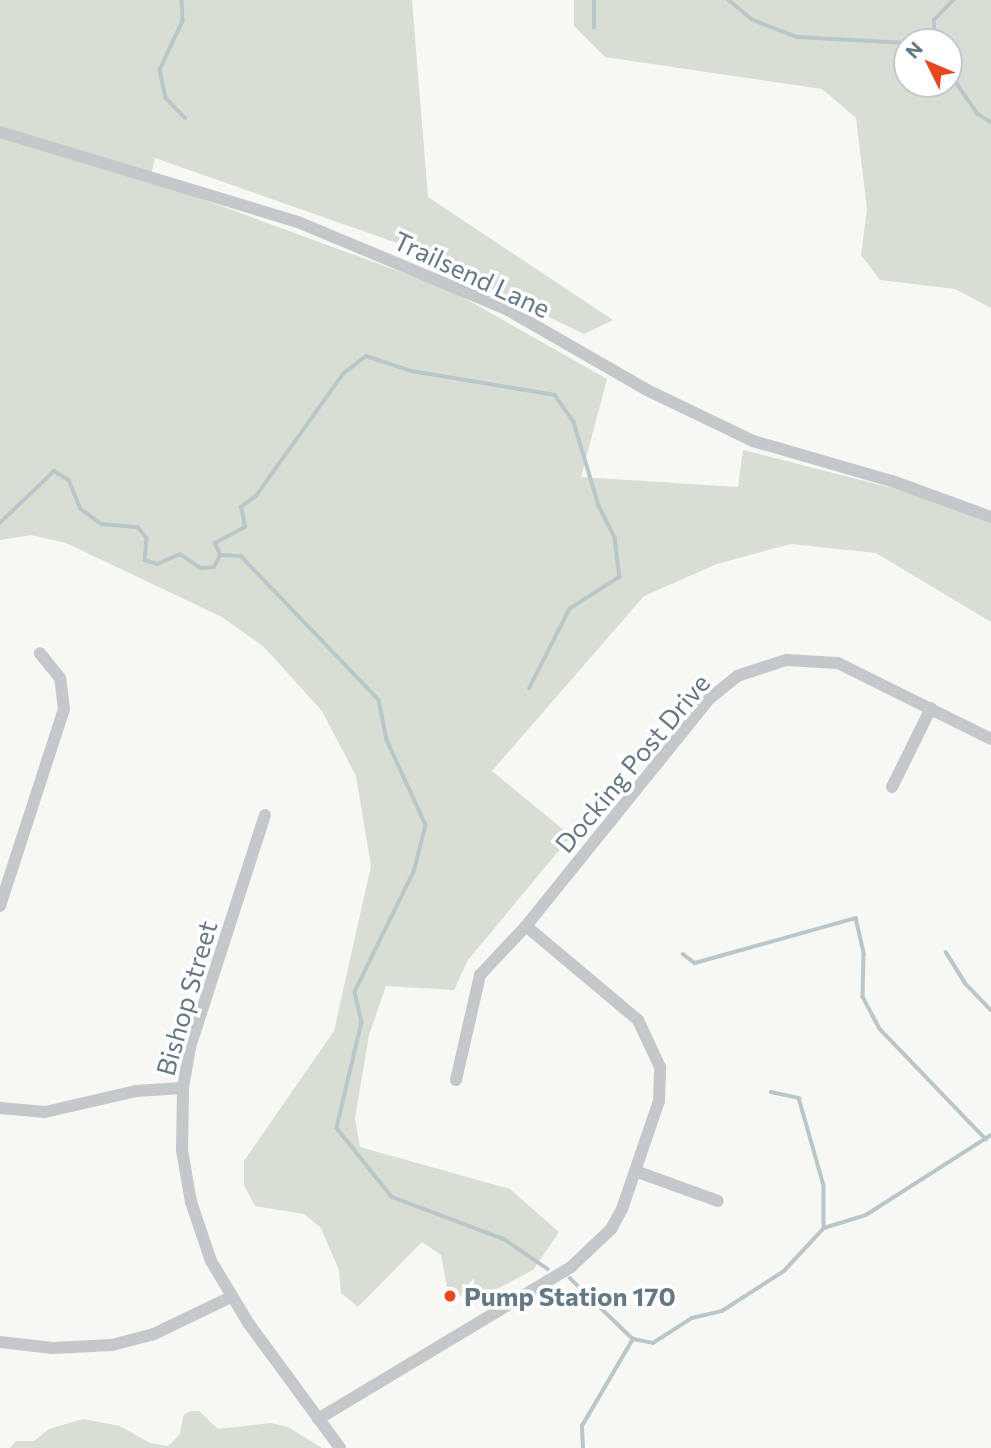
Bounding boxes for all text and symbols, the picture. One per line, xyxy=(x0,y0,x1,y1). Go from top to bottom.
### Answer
north arrow xyxy=(893,28,963,98)
text: N xyxy=(900,37,927,63)
street label: Trailsend Lane xyxy=(389,224,555,324)
street label: Docking Post Drive xyxy=(548,667,716,859)
street label: Bishop Street xyxy=(149,917,223,1079)
place label: Pump Station 170 xyxy=(464,1280,676,1312)
marker: Pump Station 170 xyxy=(442,1288,458,1304)

